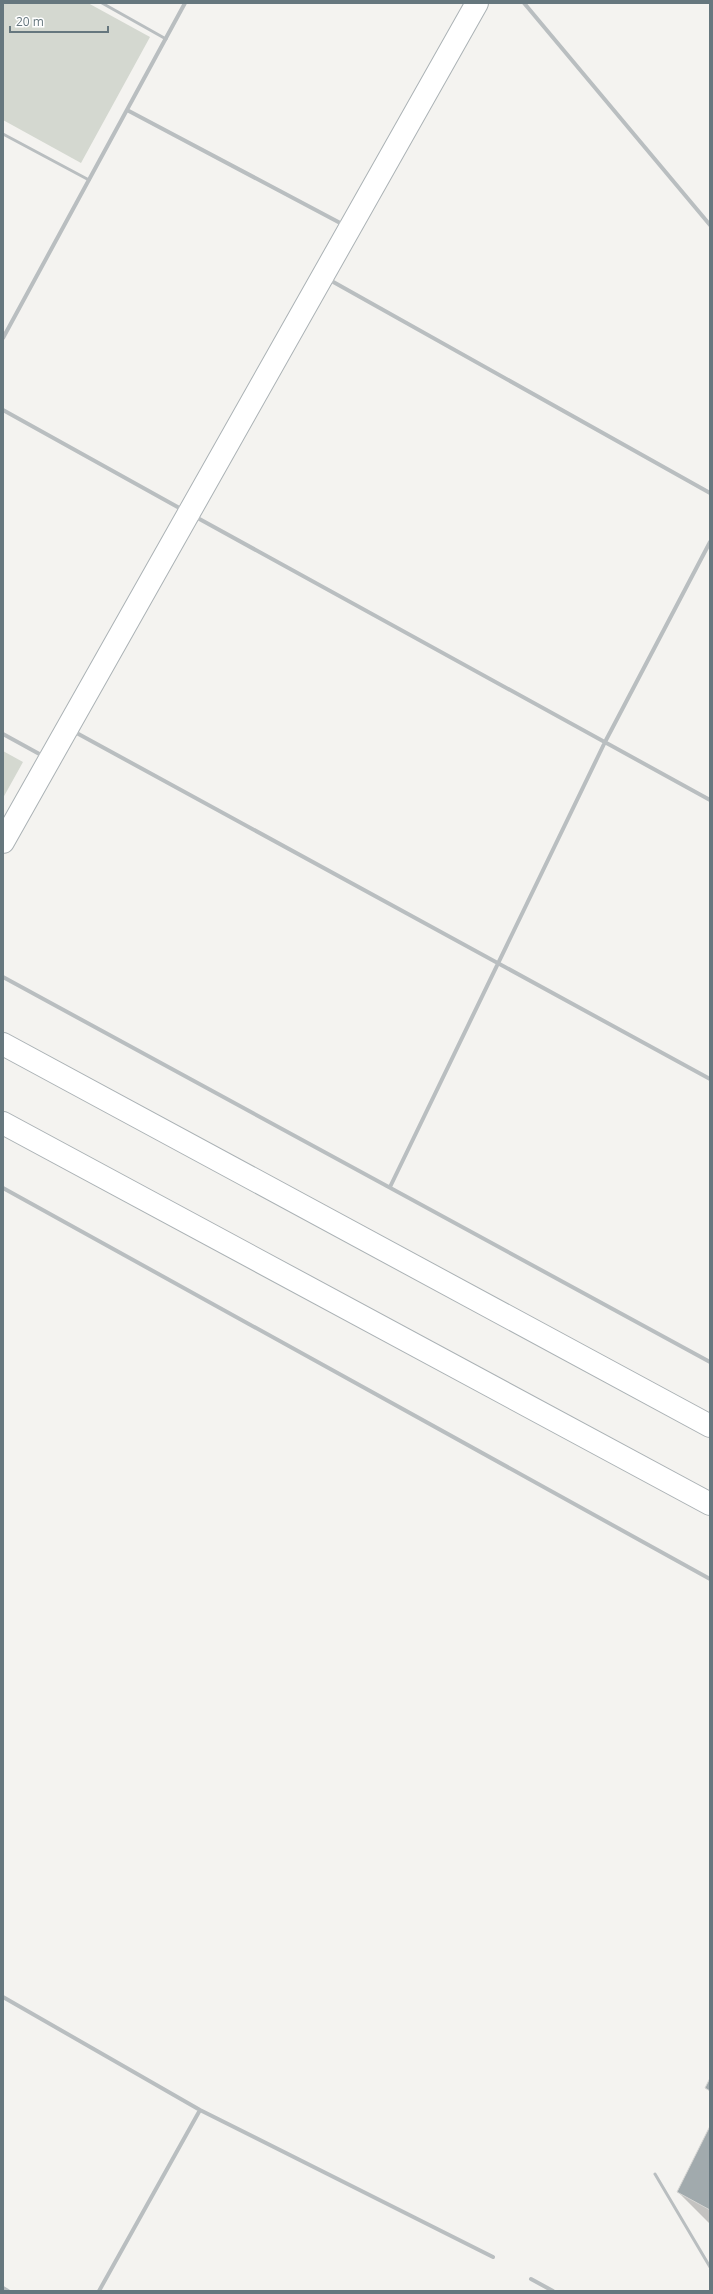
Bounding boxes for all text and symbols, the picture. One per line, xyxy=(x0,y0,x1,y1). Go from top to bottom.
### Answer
scale bar xyxy=(10,8,108,34)
text: 20 m xyxy=(16,13,44,30)

